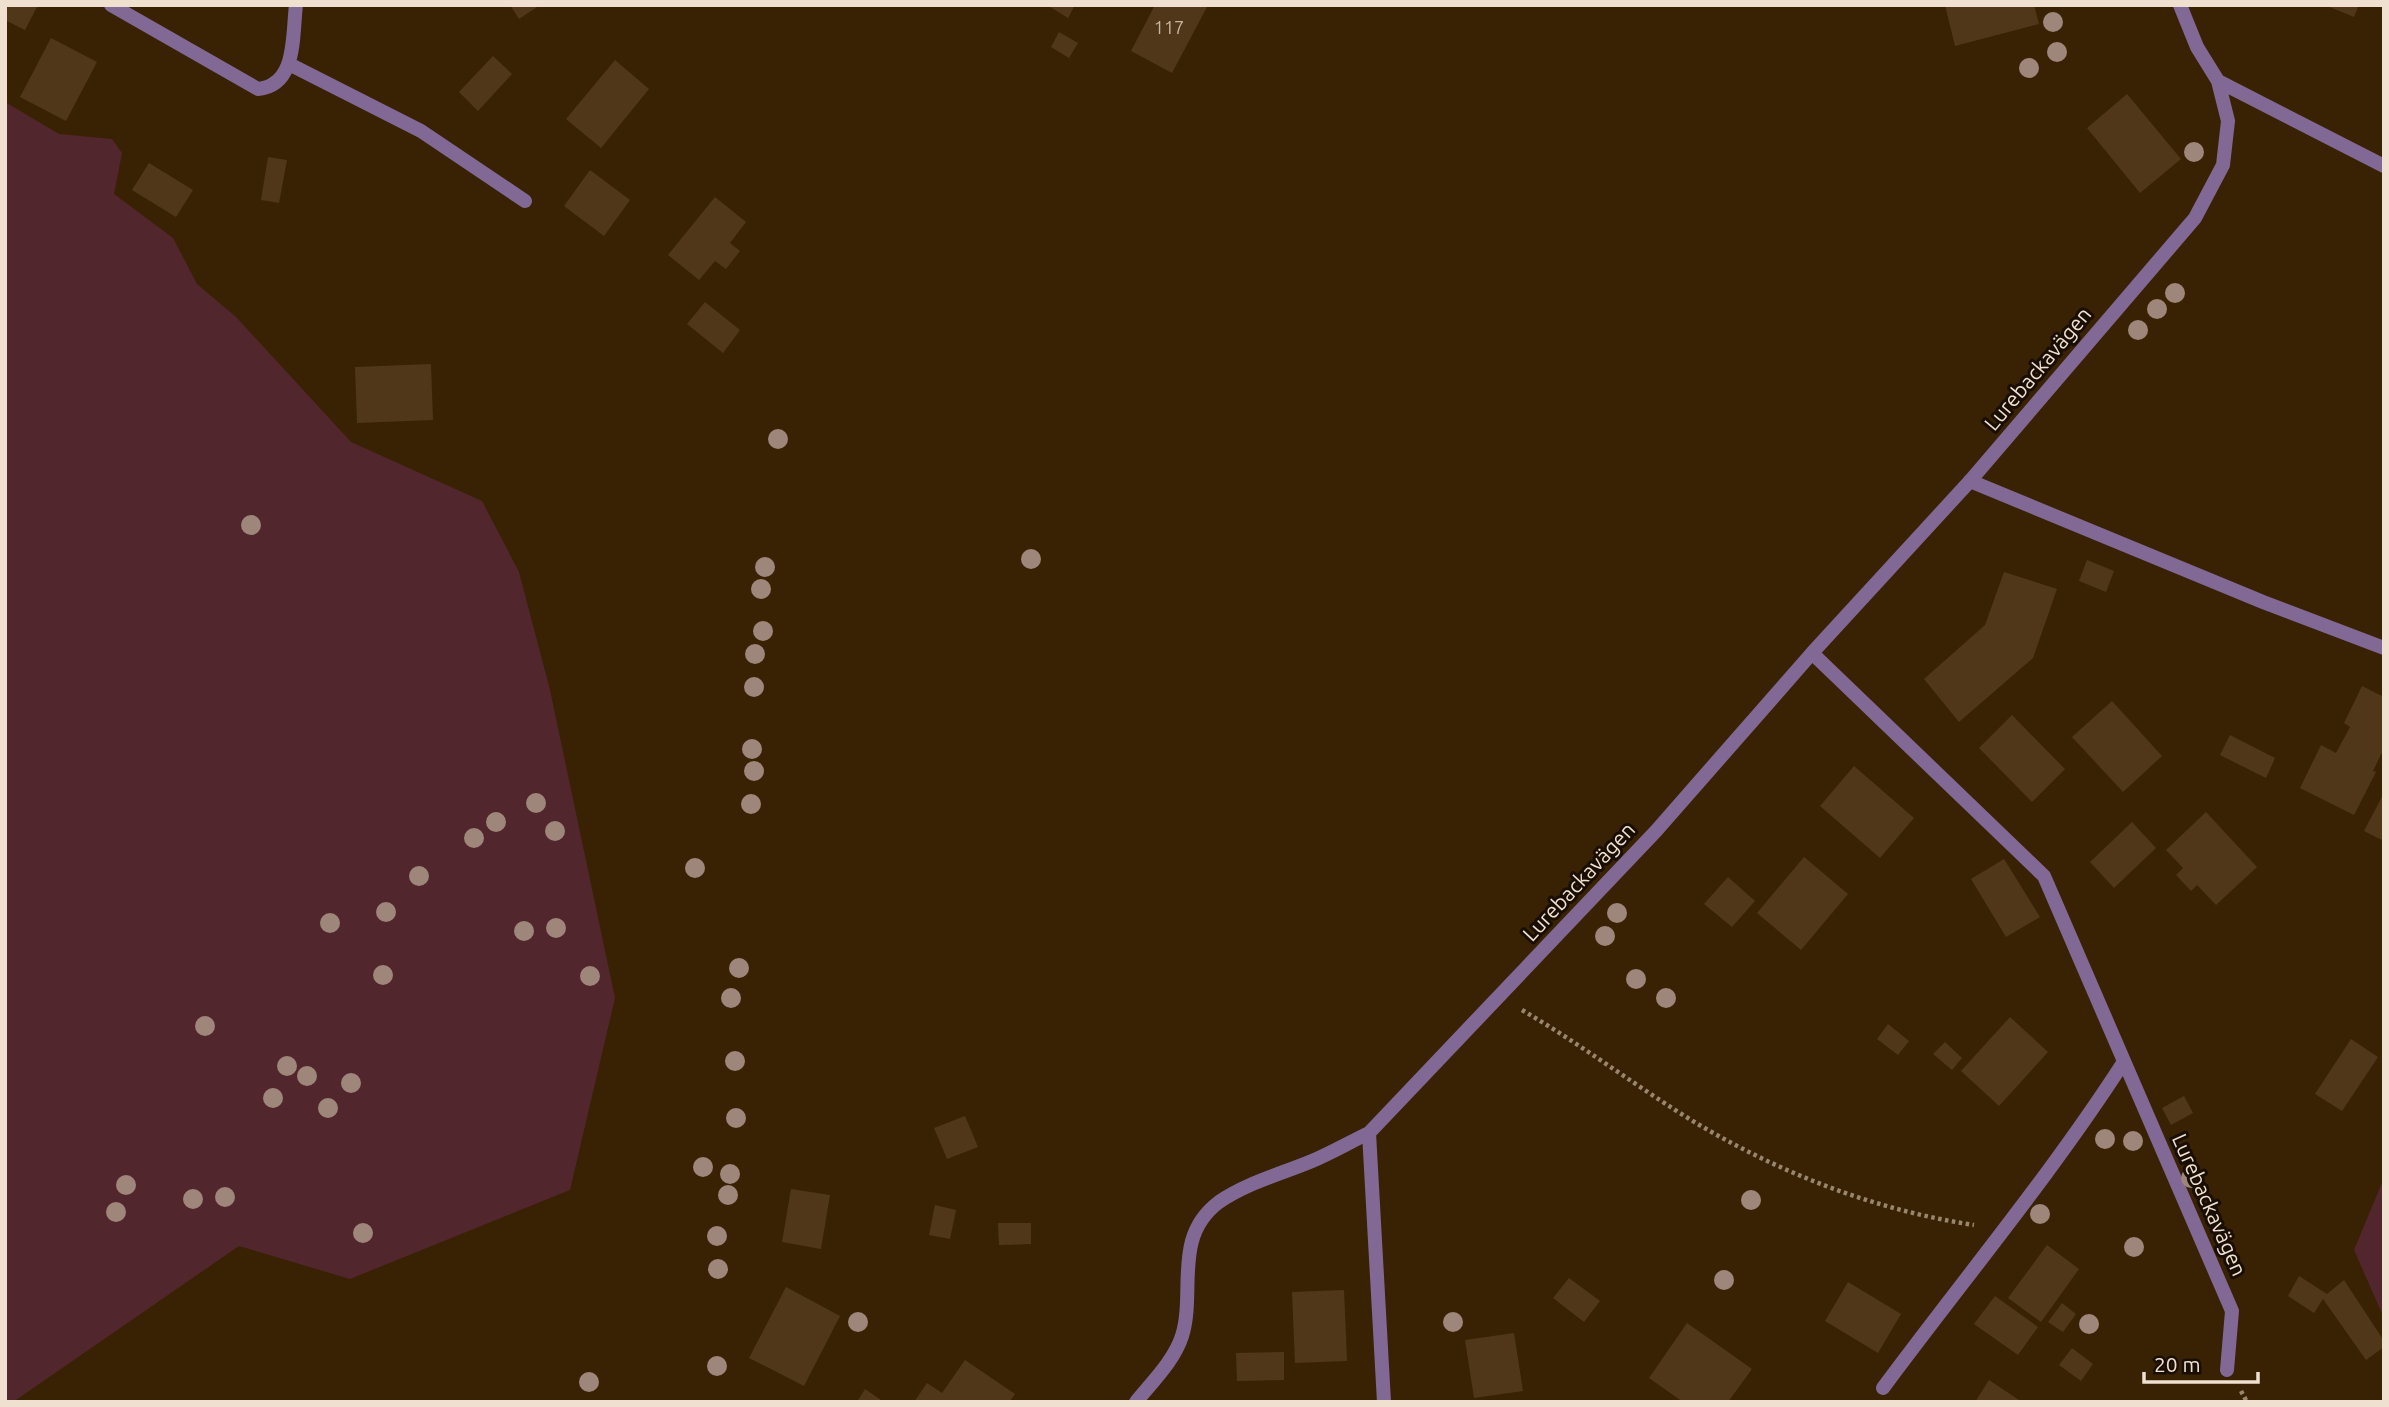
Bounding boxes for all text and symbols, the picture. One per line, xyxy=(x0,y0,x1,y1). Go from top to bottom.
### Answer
house number: 117 xyxy=(1154,17,1184,37)
street label: Lurebackavägen xyxy=(1979,302,2096,435)
street label: Lurebackavägen xyxy=(1517,817,1639,945)
street label: Lurebackavägen xyxy=(2168,1130,2252,1279)
scale bar xyxy=(2144,1340,2258,1384)
text: 20 m xyxy=(2154,1352,2201,1376)

